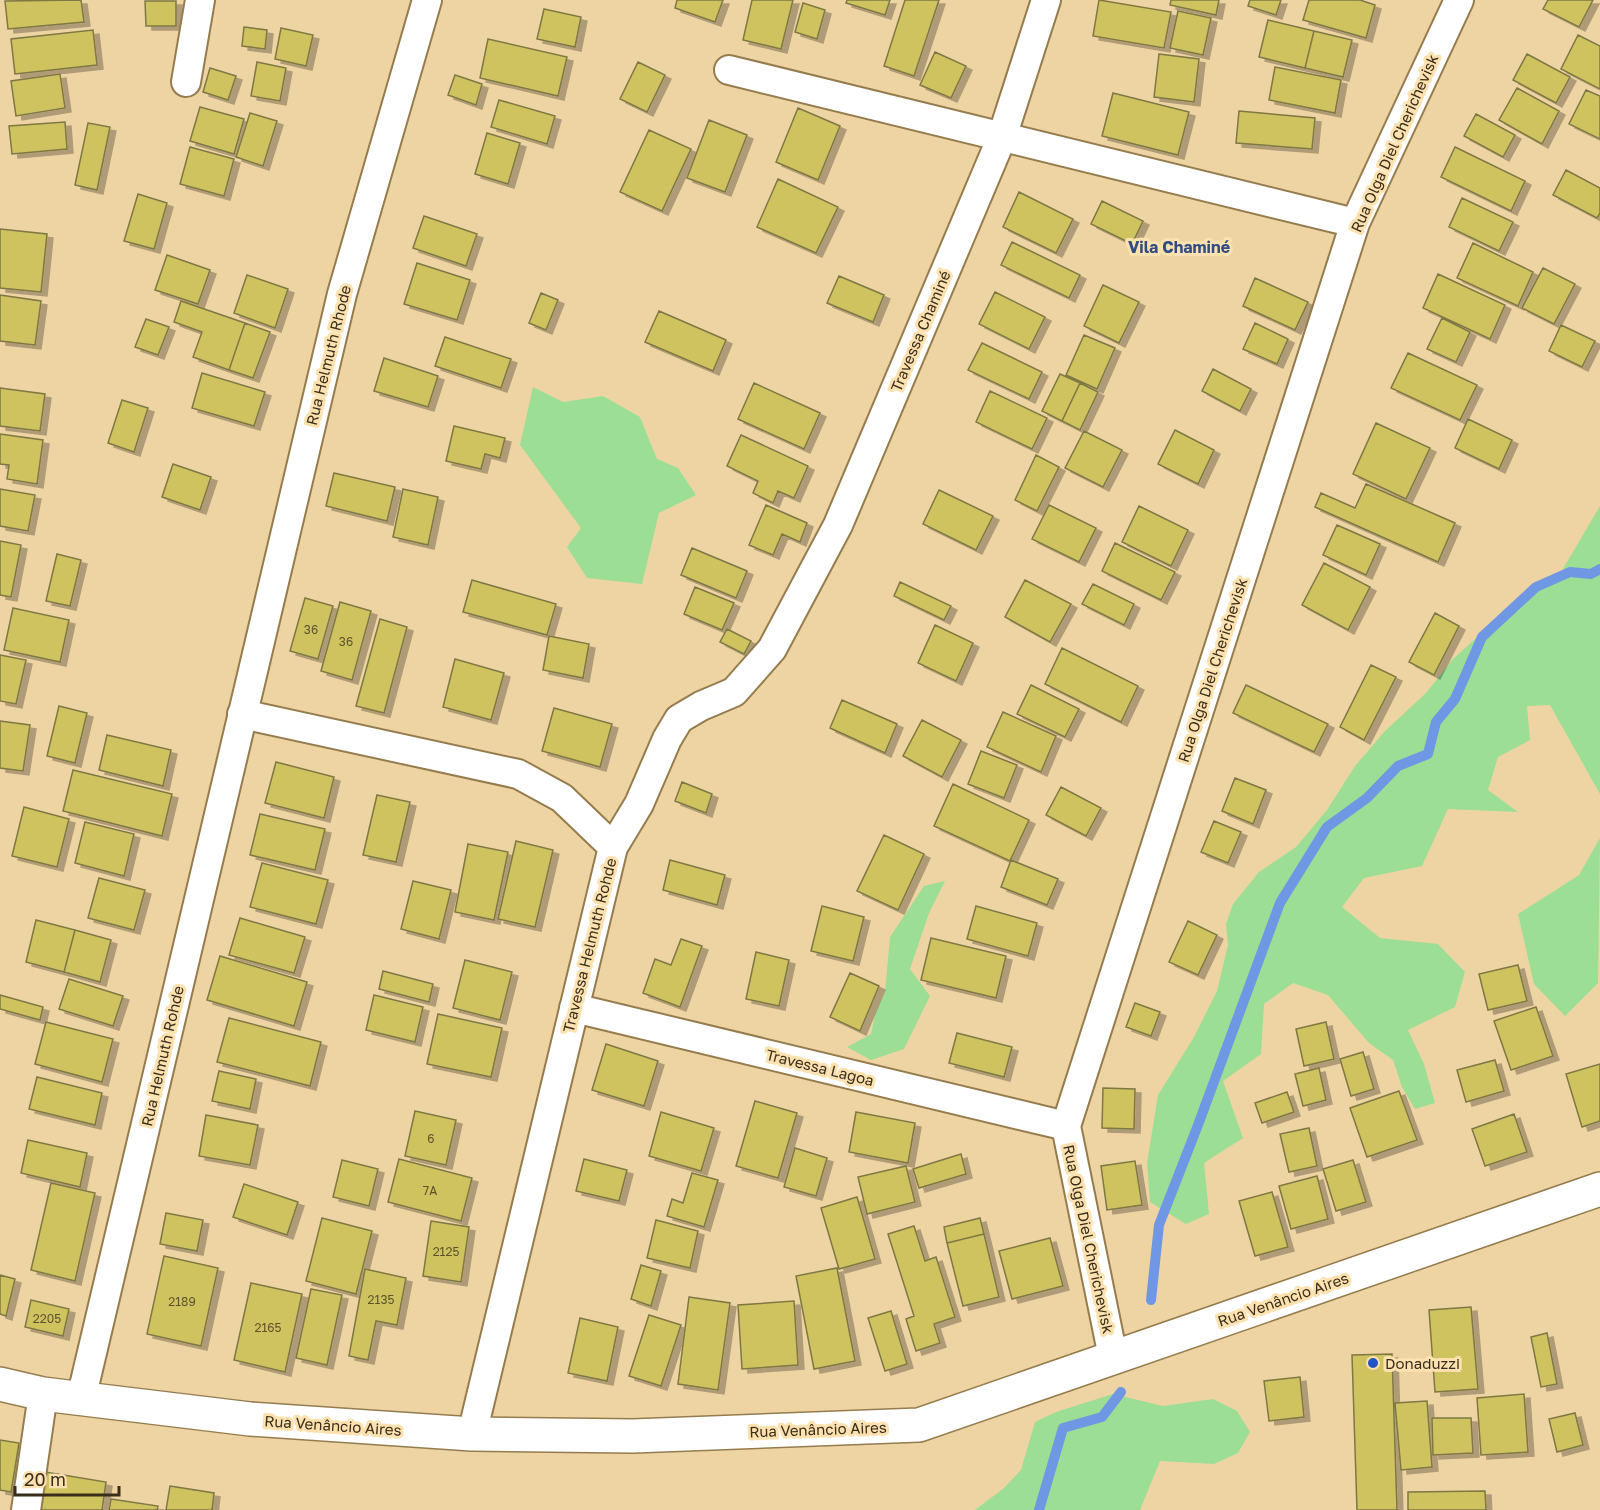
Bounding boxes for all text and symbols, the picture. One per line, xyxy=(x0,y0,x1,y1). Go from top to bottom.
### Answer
street label: Rua Olga Diel Cherichevisk xyxy=(1347,51,1442,235)
district label: Vila Chaminé xyxy=(1128,237,1230,257)
street label: Travessa Chaminé xyxy=(886,267,954,394)
street label: Rua Helmuth Rhode xyxy=(302,283,354,427)
street label: Rua Olga Diel Cherichevisk xyxy=(1174,575,1251,764)
house number: 36 xyxy=(304,622,318,637)
house number: 36 xyxy=(339,634,353,649)
street label: Travessa Helmuth Rohde xyxy=(559,856,619,1034)
street label: Rua Helmuth Rohde xyxy=(137,984,187,1128)
street label: Travessa Lagoa xyxy=(764,1045,876,1089)
house number: 6 xyxy=(427,1131,435,1146)
street label: Rua Olga Diel Cherichevisk xyxy=(1060,1143,1118,1336)
house number: 7A xyxy=(423,1183,437,1198)
house number: 2125 xyxy=(433,1244,459,1259)
street label: Rua Venâncio Aires xyxy=(1215,1268,1351,1330)
house number: 2135 xyxy=(368,1292,394,1307)
house number: 2189 xyxy=(168,1294,196,1309)
house number: 2205 xyxy=(33,1311,61,1326)
house number: 2165 xyxy=(254,1320,282,1335)
place label: Donaduzzi xyxy=(1385,1354,1460,1372)
marker: Donaduzzi xyxy=(1366,1356,1380,1370)
street label: Rua Venâncio Aires xyxy=(264,1411,402,1439)
street label: Rua Venâncio Aires xyxy=(749,1418,887,1440)
scale bar xyxy=(15,1459,118,1497)
text: 20 m xyxy=(24,1468,66,1490)

